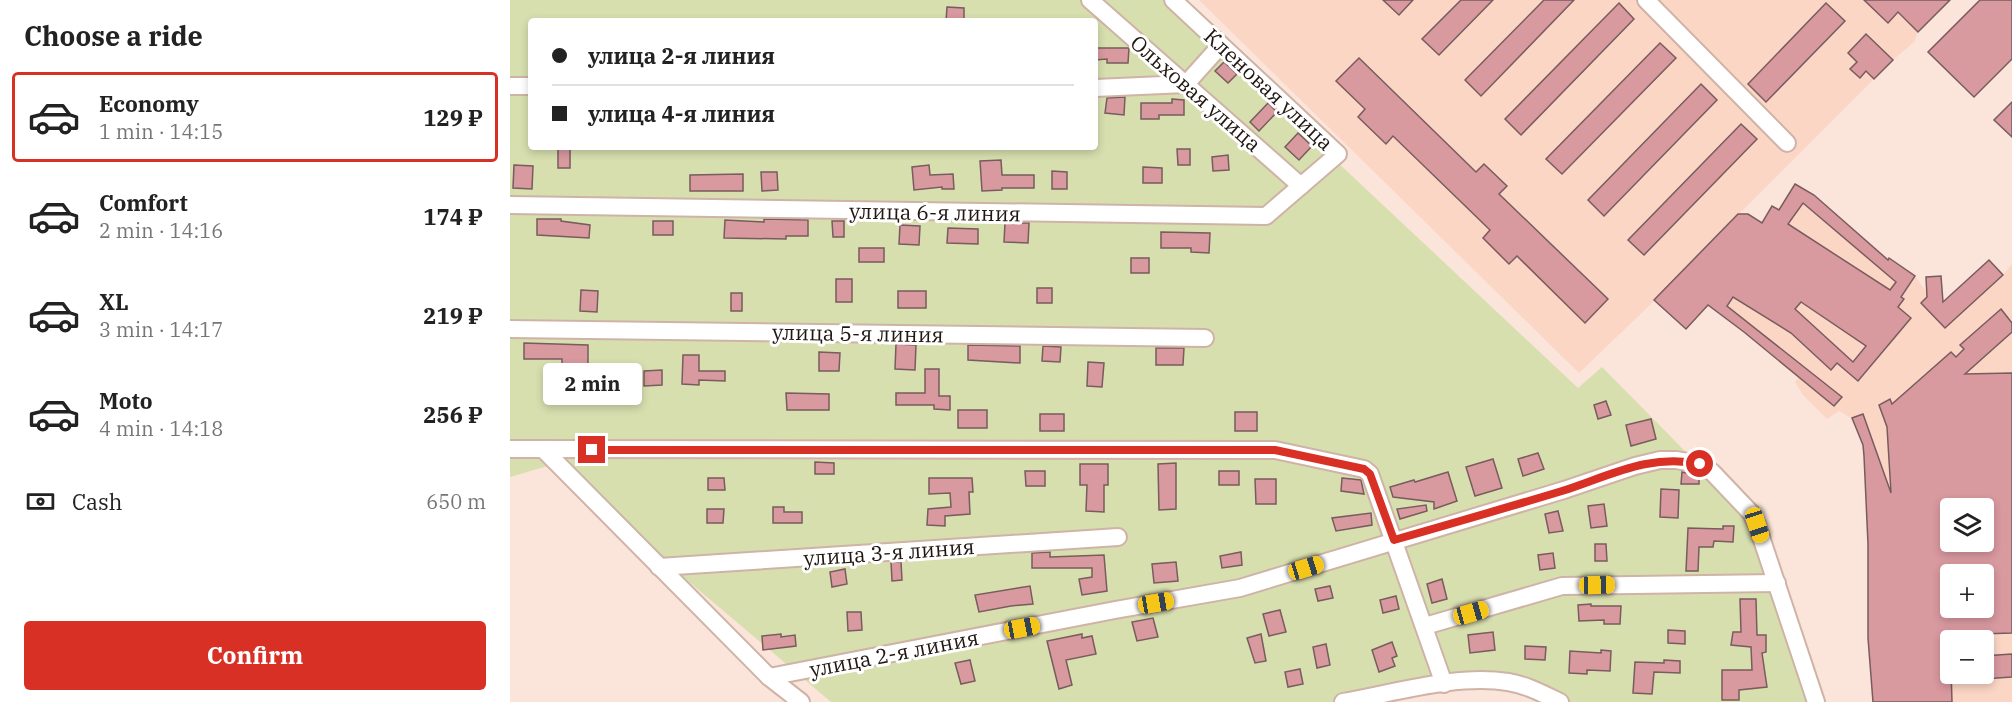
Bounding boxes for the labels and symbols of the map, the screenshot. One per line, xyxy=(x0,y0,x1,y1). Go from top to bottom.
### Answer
street label: Кленовая улица xyxy=(1198,22,1340,156)
street label: Ольховая улица xyxy=(1125,28,1267,158)
street label: улица 6-я линия xyxy=(849,197,1021,227)
street label: улица 5-я линия xyxy=(772,318,944,348)
callout: 2 min xyxy=(542,363,642,405)
route end xyxy=(578,436,605,463)
route start xyxy=(1686,450,1713,477)
car xyxy=(1743,505,1771,545)
street label: улица 3-я линия xyxy=(802,532,976,572)
car xyxy=(1286,554,1326,582)
car xyxy=(1579,576,1615,594)
car xyxy=(1137,591,1175,615)
car xyxy=(1451,599,1491,627)
car xyxy=(1003,616,1041,640)
street label: улица 2-я линия xyxy=(807,623,981,683)

